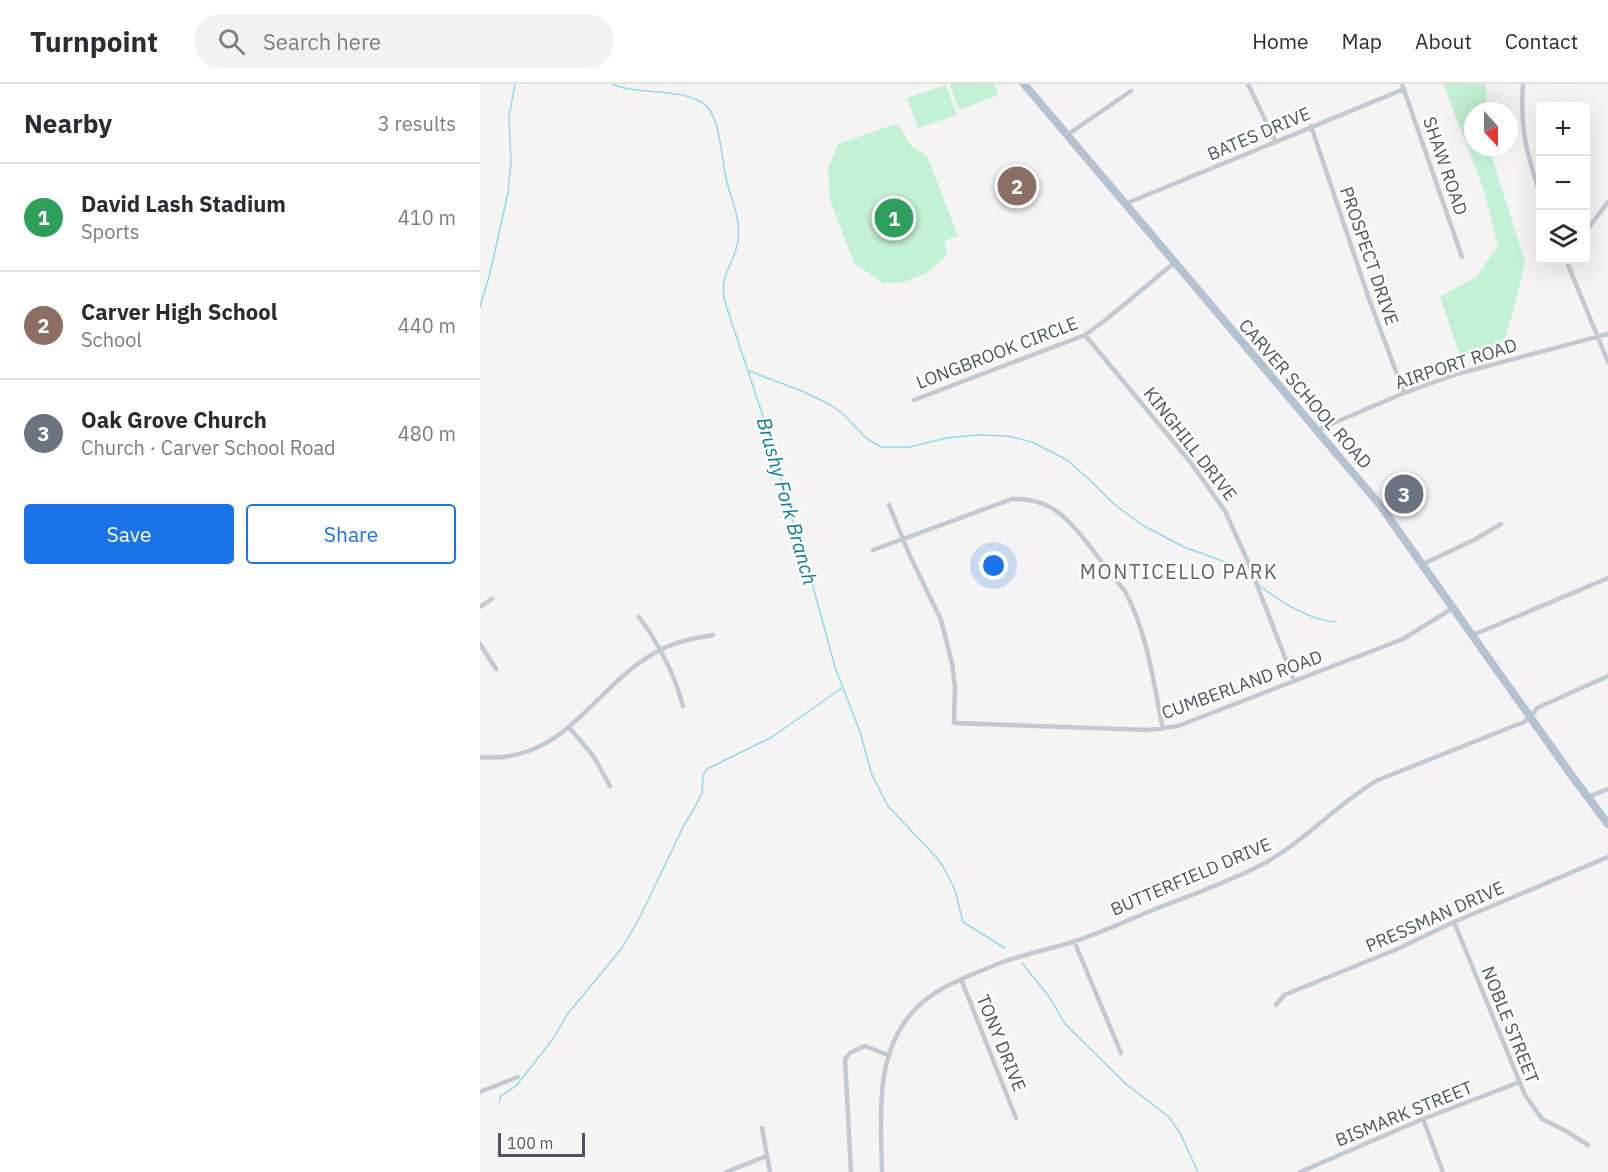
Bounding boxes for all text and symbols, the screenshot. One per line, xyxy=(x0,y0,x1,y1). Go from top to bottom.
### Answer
search box xyxy=(194,14,614,68)
text: Turnpoint xyxy=(30,23,158,60)
icon: search xyxy=(215,25,248,58)
text: Search here xyxy=(263,27,381,56)
text: Home xyxy=(1252,27,1309,55)
text: Map xyxy=(1342,27,1382,55)
text: About xyxy=(1415,27,1472,55)
text: Contact xyxy=(1505,27,1578,55)
street label: BATES DRIVE xyxy=(1204,102,1314,166)
north arrow xyxy=(1464,102,1518,156)
map controls xyxy=(1536,102,1590,264)
button: + xyxy=(1536,102,1590,156)
text: Nearby xyxy=(24,106,112,140)
text: 3 results xyxy=(378,110,456,137)
street label: SHAW ROAD xyxy=(1418,114,1473,218)
button: − xyxy=(1536,156,1590,210)
pin: 2 xyxy=(998,164,1036,208)
street label: PROSPECT DRIVE xyxy=(1335,184,1404,328)
text: David Lash Stadium xyxy=(81,189,286,218)
pin: 1 xyxy=(874,196,914,240)
text: 1 xyxy=(38,204,50,231)
text: 410 m xyxy=(398,204,456,231)
button: layers xyxy=(1536,210,1590,264)
text: Sports xyxy=(81,218,140,245)
text: Carver High School xyxy=(81,297,277,326)
street label: LONGBROOK CIRCLE xyxy=(913,311,1081,394)
text: 2 xyxy=(38,312,50,339)
text: 440 m xyxy=(398,312,456,339)
street label: CARVER SCHOOL ROAD xyxy=(1234,314,1377,474)
text: School xyxy=(81,326,142,353)
street label: AIRPORT ROAD xyxy=(1392,333,1520,394)
street label: KINGHILL DRIVE xyxy=(1139,382,1242,505)
text: Oak Grove Church xyxy=(81,405,267,434)
water label: Brushy Fork Branch xyxy=(751,414,824,588)
text: 3 xyxy=(38,420,50,447)
text: 480 m xyxy=(398,420,456,447)
text: Church · Carver School Road xyxy=(81,434,336,461)
pin: 3 xyxy=(1384,472,1424,516)
button: Save xyxy=(24,504,234,564)
button: Share xyxy=(246,504,456,564)
your location xyxy=(979,551,1008,580)
district label: MONTICELLO PARK xyxy=(1080,558,1278,585)
street label: CUMBERLAND ROAD xyxy=(1158,645,1325,724)
street label: BUTTERFIELD DRIVE xyxy=(1107,832,1275,921)
street label: PRESSMAN DRIVE xyxy=(1362,876,1508,957)
street label: NOBLE STREET xyxy=(1477,963,1544,1087)
street label: TONY DRIVE xyxy=(972,991,1031,1095)
street label: BISMARK STREET xyxy=(1332,1076,1476,1152)
scale bar xyxy=(498,1130,585,1158)
text: 100 m xyxy=(507,1133,554,1153)

